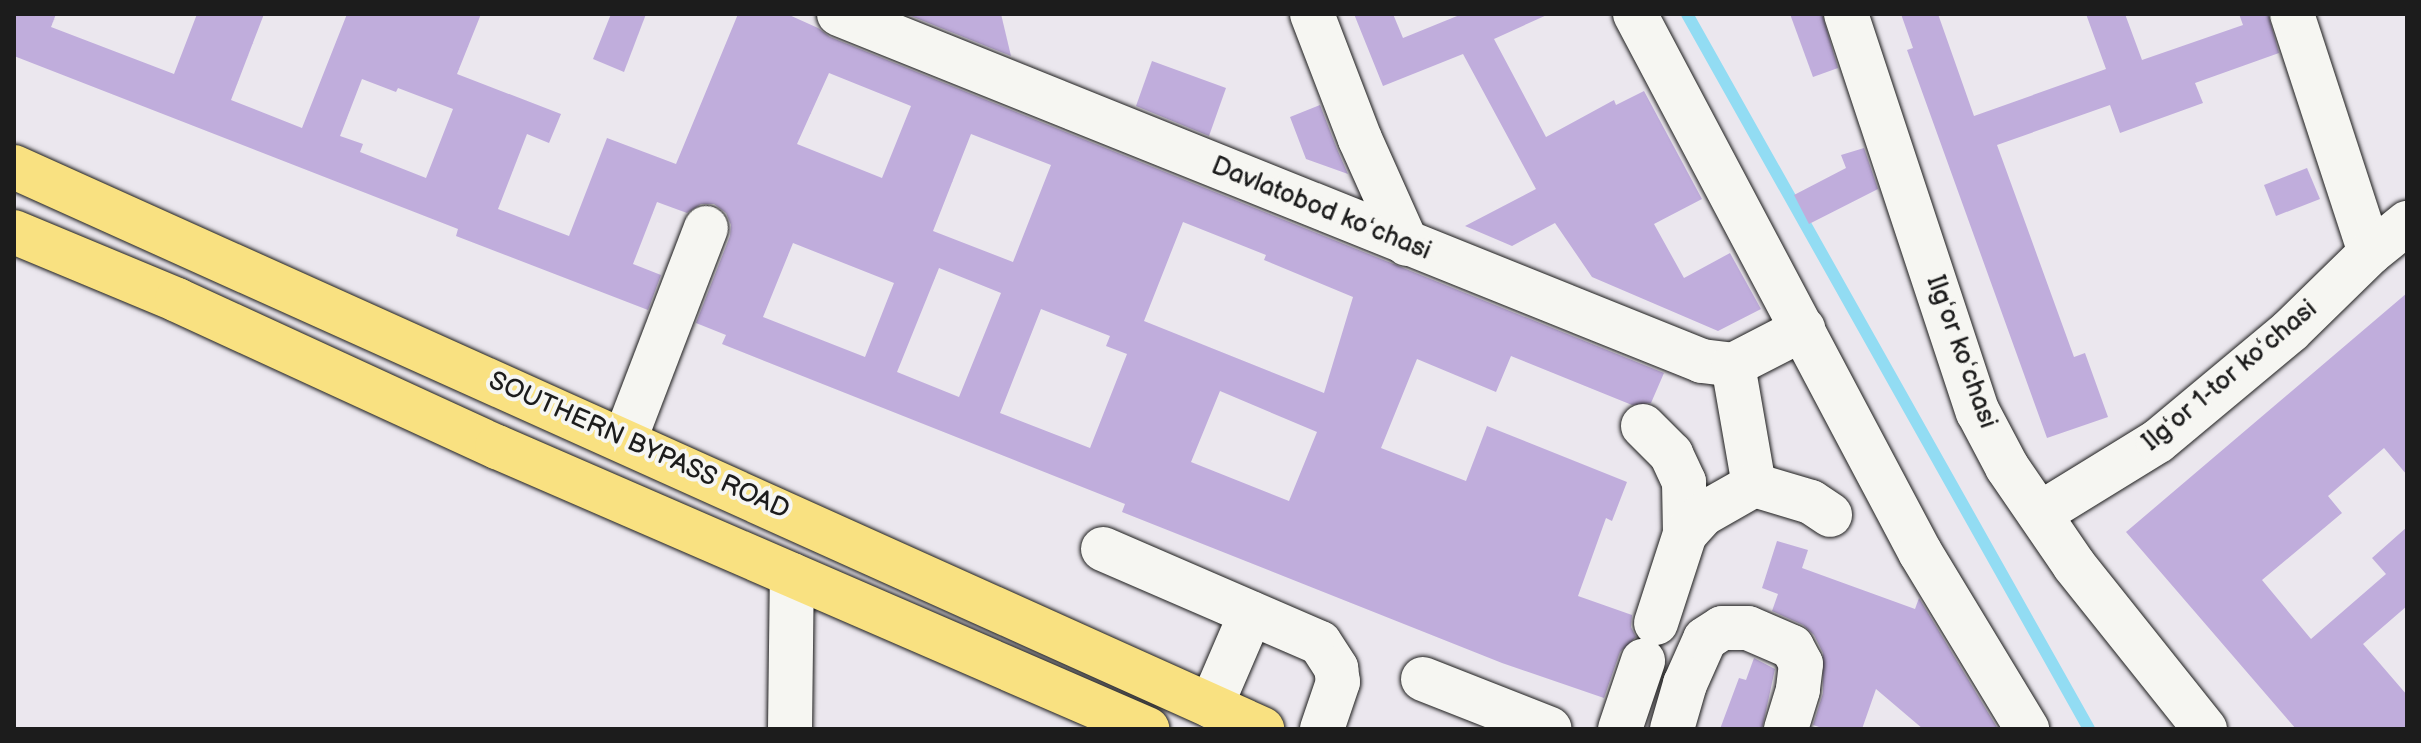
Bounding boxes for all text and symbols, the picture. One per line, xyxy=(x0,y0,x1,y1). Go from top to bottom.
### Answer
street label: Davlatobod koʻchasi xyxy=(1207,151,1435,267)
street label: Ilgʻor koʻchasi xyxy=(1919,271,2003,433)
street label: Ilgʻor 1-tor koʻchasi xyxy=(2136,294,2324,458)
street label: SOUTHERN BYPASS ROAD xyxy=(484,366,794,526)

